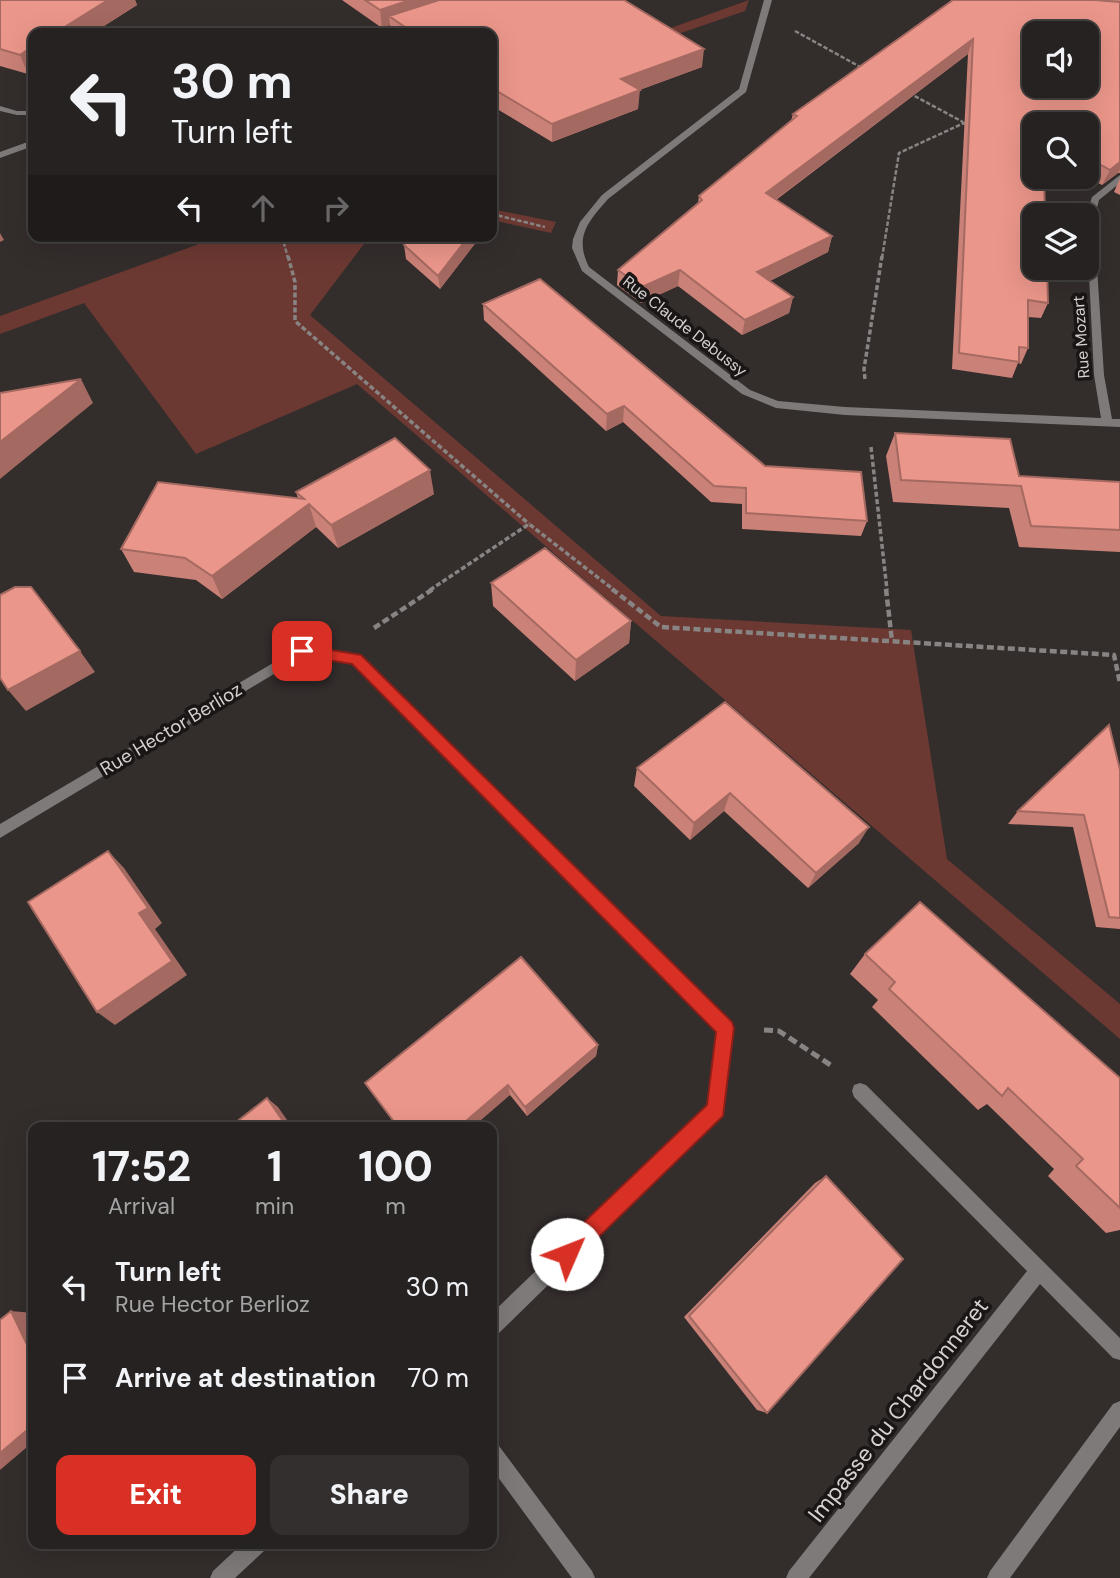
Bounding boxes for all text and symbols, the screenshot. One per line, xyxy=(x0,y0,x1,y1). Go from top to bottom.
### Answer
map controls xyxy=(1022,21,1099,280)
button: sound xyxy=(1022,21,1099,98)
text: 30 m xyxy=(171,49,293,113)
icon: left xyxy=(56,56,147,147)
text: Turn left xyxy=(171,111,293,153)
button: search xyxy=(1022,112,1099,189)
icon: left xyxy=(171,189,209,227)
icon: ahead xyxy=(244,189,282,227)
icon: right xyxy=(317,189,355,227)
button: layers xyxy=(1022,203,1099,280)
street label: Rue Claude Debussy xyxy=(619,271,752,381)
street label: Rue Mozart xyxy=(1068,295,1094,379)
pin xyxy=(272,621,332,681)
icon: arrive xyxy=(283,632,321,670)
street label: Rue Hector Berlioz xyxy=(96,677,246,781)
text: 17:52 xyxy=(92,1139,191,1194)
text: 1 xyxy=(267,1139,282,1194)
text: 100 xyxy=(358,1139,433,1194)
text: Arrival xyxy=(108,1191,175,1221)
text: min xyxy=(255,1191,294,1221)
text: m xyxy=(385,1191,406,1221)
position arrow xyxy=(530,1217,604,1291)
text: Turn left xyxy=(115,1255,222,1289)
icon: left xyxy=(56,1268,94,1306)
text: 30 m xyxy=(406,1270,469,1304)
text: Rue Hector Berlioz xyxy=(115,1289,310,1319)
street label: Impasse du Chardonneret xyxy=(801,1292,995,1528)
icon: arrive xyxy=(56,1359,94,1397)
text: Arrive at destination xyxy=(115,1361,376,1395)
text: 70 m xyxy=(408,1361,469,1395)
button: Exit xyxy=(56,1455,256,1535)
button: Share xyxy=(270,1455,469,1535)

